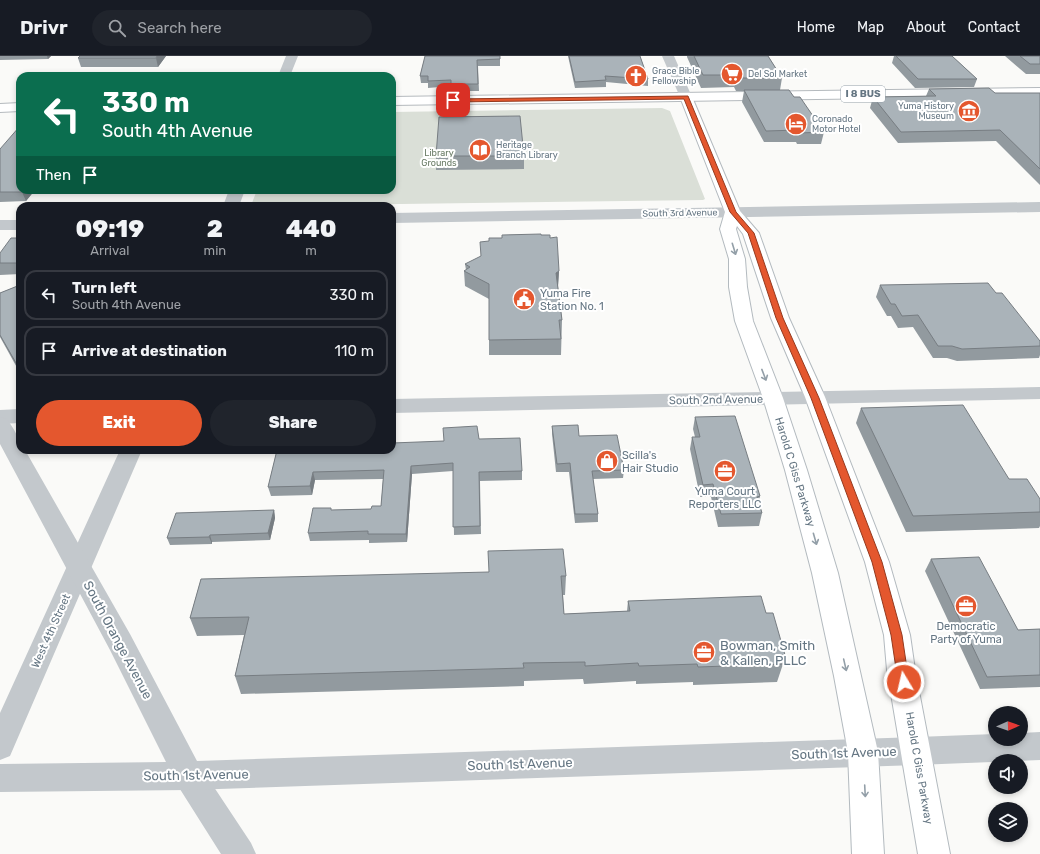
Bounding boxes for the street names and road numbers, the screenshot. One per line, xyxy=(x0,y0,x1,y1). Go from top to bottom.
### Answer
road number: I 8 BUS xyxy=(841,86,885,102)
street label: South 3rd Avenue xyxy=(642,207,718,219)
street label: South 2nd Avenue xyxy=(669,393,763,407)
street label: Harold C Giss Parkway xyxy=(772,416,818,528)
street label: South Orange Avenue xyxy=(80,578,156,702)
street label: West 4th Street xyxy=(29,591,73,670)
street label: Harold C Giss Parkway xyxy=(903,711,935,825)
street label: South 1st Avenue xyxy=(791,744,897,762)
street label: South 1st Avenue xyxy=(467,755,573,773)
street label: South 1st Avenue xyxy=(143,767,249,783)

